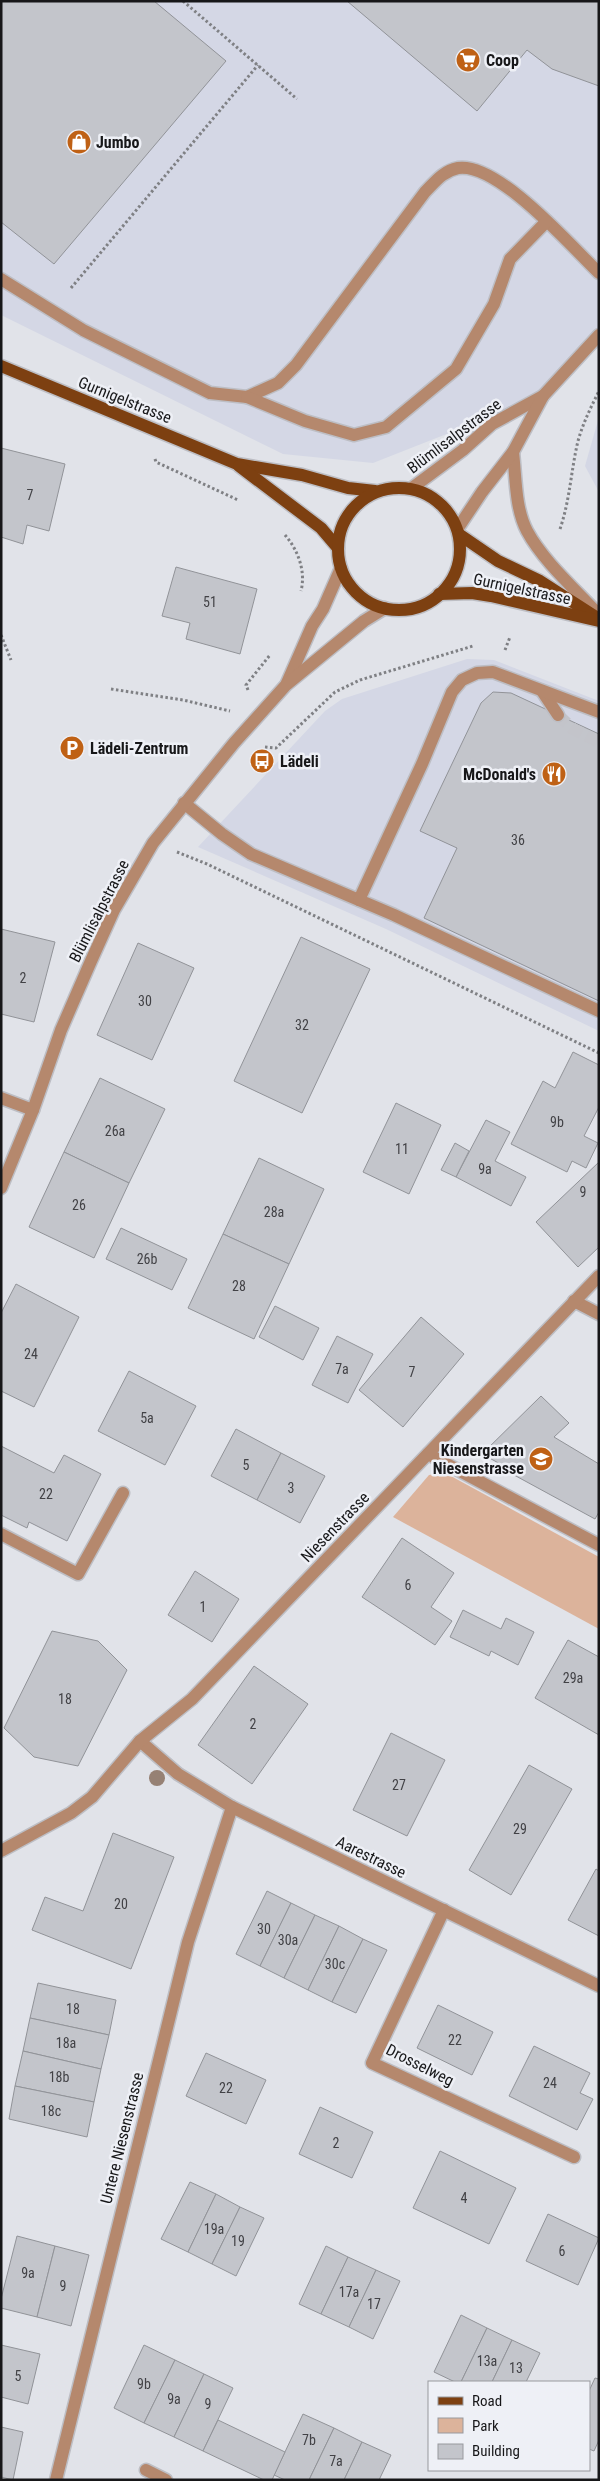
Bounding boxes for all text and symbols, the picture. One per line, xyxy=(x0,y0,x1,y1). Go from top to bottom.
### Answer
supermarket icon: Coop xyxy=(455,47,481,73)
place label: Coop xyxy=(486,51,519,70)
shop icon: Jumbo xyxy=(66,129,92,155)
place label: Jumbo xyxy=(96,133,140,152)
street label: Gurnigelstrasse xyxy=(76,373,174,427)
street label: Blümlisalpstrasse xyxy=(403,395,505,477)
house number: 7 xyxy=(27,487,34,503)
street label: Gurnigelstrasse xyxy=(472,569,572,609)
house number: 51 xyxy=(203,594,217,610)
parking icon: Lädeli-Zentrum xyxy=(59,735,85,761)
place label: Lädeli-Zentrum xyxy=(90,739,189,758)
bus stop icon: Lädeli xyxy=(249,748,275,774)
place label: Lädeli xyxy=(280,752,319,771)
restaurant icon: McDonald's xyxy=(541,761,567,787)
place label: McDonald's xyxy=(463,765,536,784)
house number: 36 xyxy=(511,832,525,848)
street label: Blümlisalpstrasse xyxy=(65,857,133,965)
house number: 2 xyxy=(20,970,27,986)
house number: 30 xyxy=(138,993,152,1009)
house number: 32 xyxy=(295,1017,309,1033)
house number: 9b xyxy=(550,1114,564,1130)
house number: 26a xyxy=(105,1123,125,1139)
house number: 11 xyxy=(395,1141,409,1157)
house number: 9a xyxy=(478,1161,492,1177)
house number: 9 xyxy=(580,1184,586,1200)
house number: 26 xyxy=(72,1197,86,1213)
house number: 28a xyxy=(264,1204,284,1220)
house number: 26b xyxy=(137,1251,157,1267)
house number: 28 xyxy=(232,1278,246,1294)
house number: 24 xyxy=(24,1346,38,1362)
house number: 7a xyxy=(335,1361,349,1377)
house number: 7 xyxy=(409,1364,416,1380)
house number: 5a xyxy=(140,1410,154,1426)
place label: Kindergarten Niesenstrasse xyxy=(433,1441,524,1478)
school or university icon: Kindergarten Niesenstrasse xyxy=(528,1446,554,1472)
house number: 5 xyxy=(243,1457,250,1473)
house number: 3 xyxy=(288,1480,294,1496)
house number: 22 xyxy=(39,1486,53,1502)
street label: Niesenstrasse xyxy=(297,1488,373,1566)
house number: 6 xyxy=(405,1577,412,1593)
house number: 1 xyxy=(200,1599,206,1615)
house number: 29a xyxy=(563,1670,583,1686)
house number: 18 xyxy=(58,1691,72,1707)
house number: 2 xyxy=(250,1716,257,1732)
house number: 27 xyxy=(392,1777,406,1793)
house number: 29 xyxy=(513,1821,527,1837)
street label: Aarestrasse xyxy=(333,1832,409,1882)
house number: 20 xyxy=(114,1896,128,1912)
house number: 30 xyxy=(257,1921,271,1937)
house number: 30a xyxy=(278,1932,298,1948)
house number: 30c xyxy=(325,1956,345,1972)
house number: 18 xyxy=(66,2001,80,2017)
house number: 22 xyxy=(448,2032,462,2048)
house number: 18a xyxy=(56,2035,76,2051)
street label: Drosselweg xyxy=(383,2040,457,2090)
house number: 18b xyxy=(49,2069,69,2085)
street label: Untere Niesenstrasse xyxy=(96,2070,148,2206)
house number: 24 xyxy=(543,2075,557,2091)
house number: 22 xyxy=(219,2080,233,2096)
house number: 18c xyxy=(41,2103,61,2119)
house number: 2 xyxy=(333,2135,340,2151)
house number: 4 xyxy=(461,2190,468,2206)
house number: 19a xyxy=(204,2221,224,2237)
house number: 19 xyxy=(231,2233,245,2249)
house number: 6 xyxy=(559,2243,566,2259)
house number: 9a xyxy=(21,2265,35,2281)
house number: 9 xyxy=(60,2278,66,2294)
house number: 17a xyxy=(339,2284,359,2300)
house number: 17 xyxy=(367,2296,381,2312)
house number: 13a xyxy=(477,2353,497,2369)
house number: 13 xyxy=(509,2360,523,2376)
house number: 5 xyxy=(15,2368,22,2384)
house number: 9b xyxy=(137,2376,151,2392)
legend xyxy=(428,2381,590,2471)
house number: 9a xyxy=(167,2391,181,2407)
text: Road xyxy=(472,2392,502,2410)
house number: 9 xyxy=(205,2396,211,2412)
text: Park xyxy=(472,2417,499,2435)
house number: 7b xyxy=(302,2432,316,2448)
text: Building xyxy=(472,2442,520,2460)
house number: 7a xyxy=(329,2453,343,2469)

